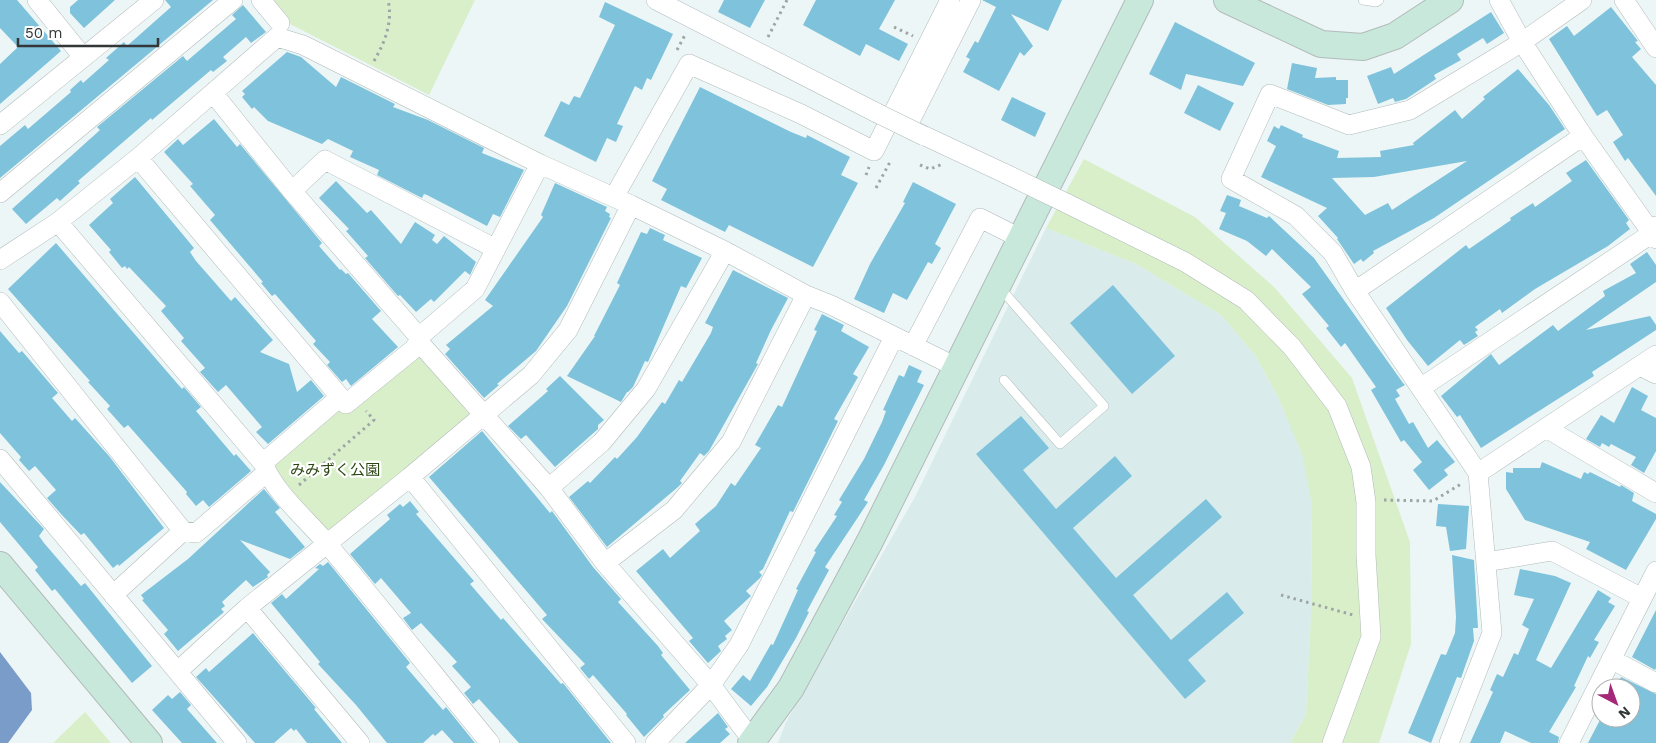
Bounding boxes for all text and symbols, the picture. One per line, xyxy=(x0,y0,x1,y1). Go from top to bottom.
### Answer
scale bar xyxy=(18,15,158,47)
text: 50 m xyxy=(25,24,62,42)
park label: みみずく公園 xyxy=(290,461,380,479)
north arrow xyxy=(1591,678,1641,728)
text: N xyxy=(1615,703,1634,722)

